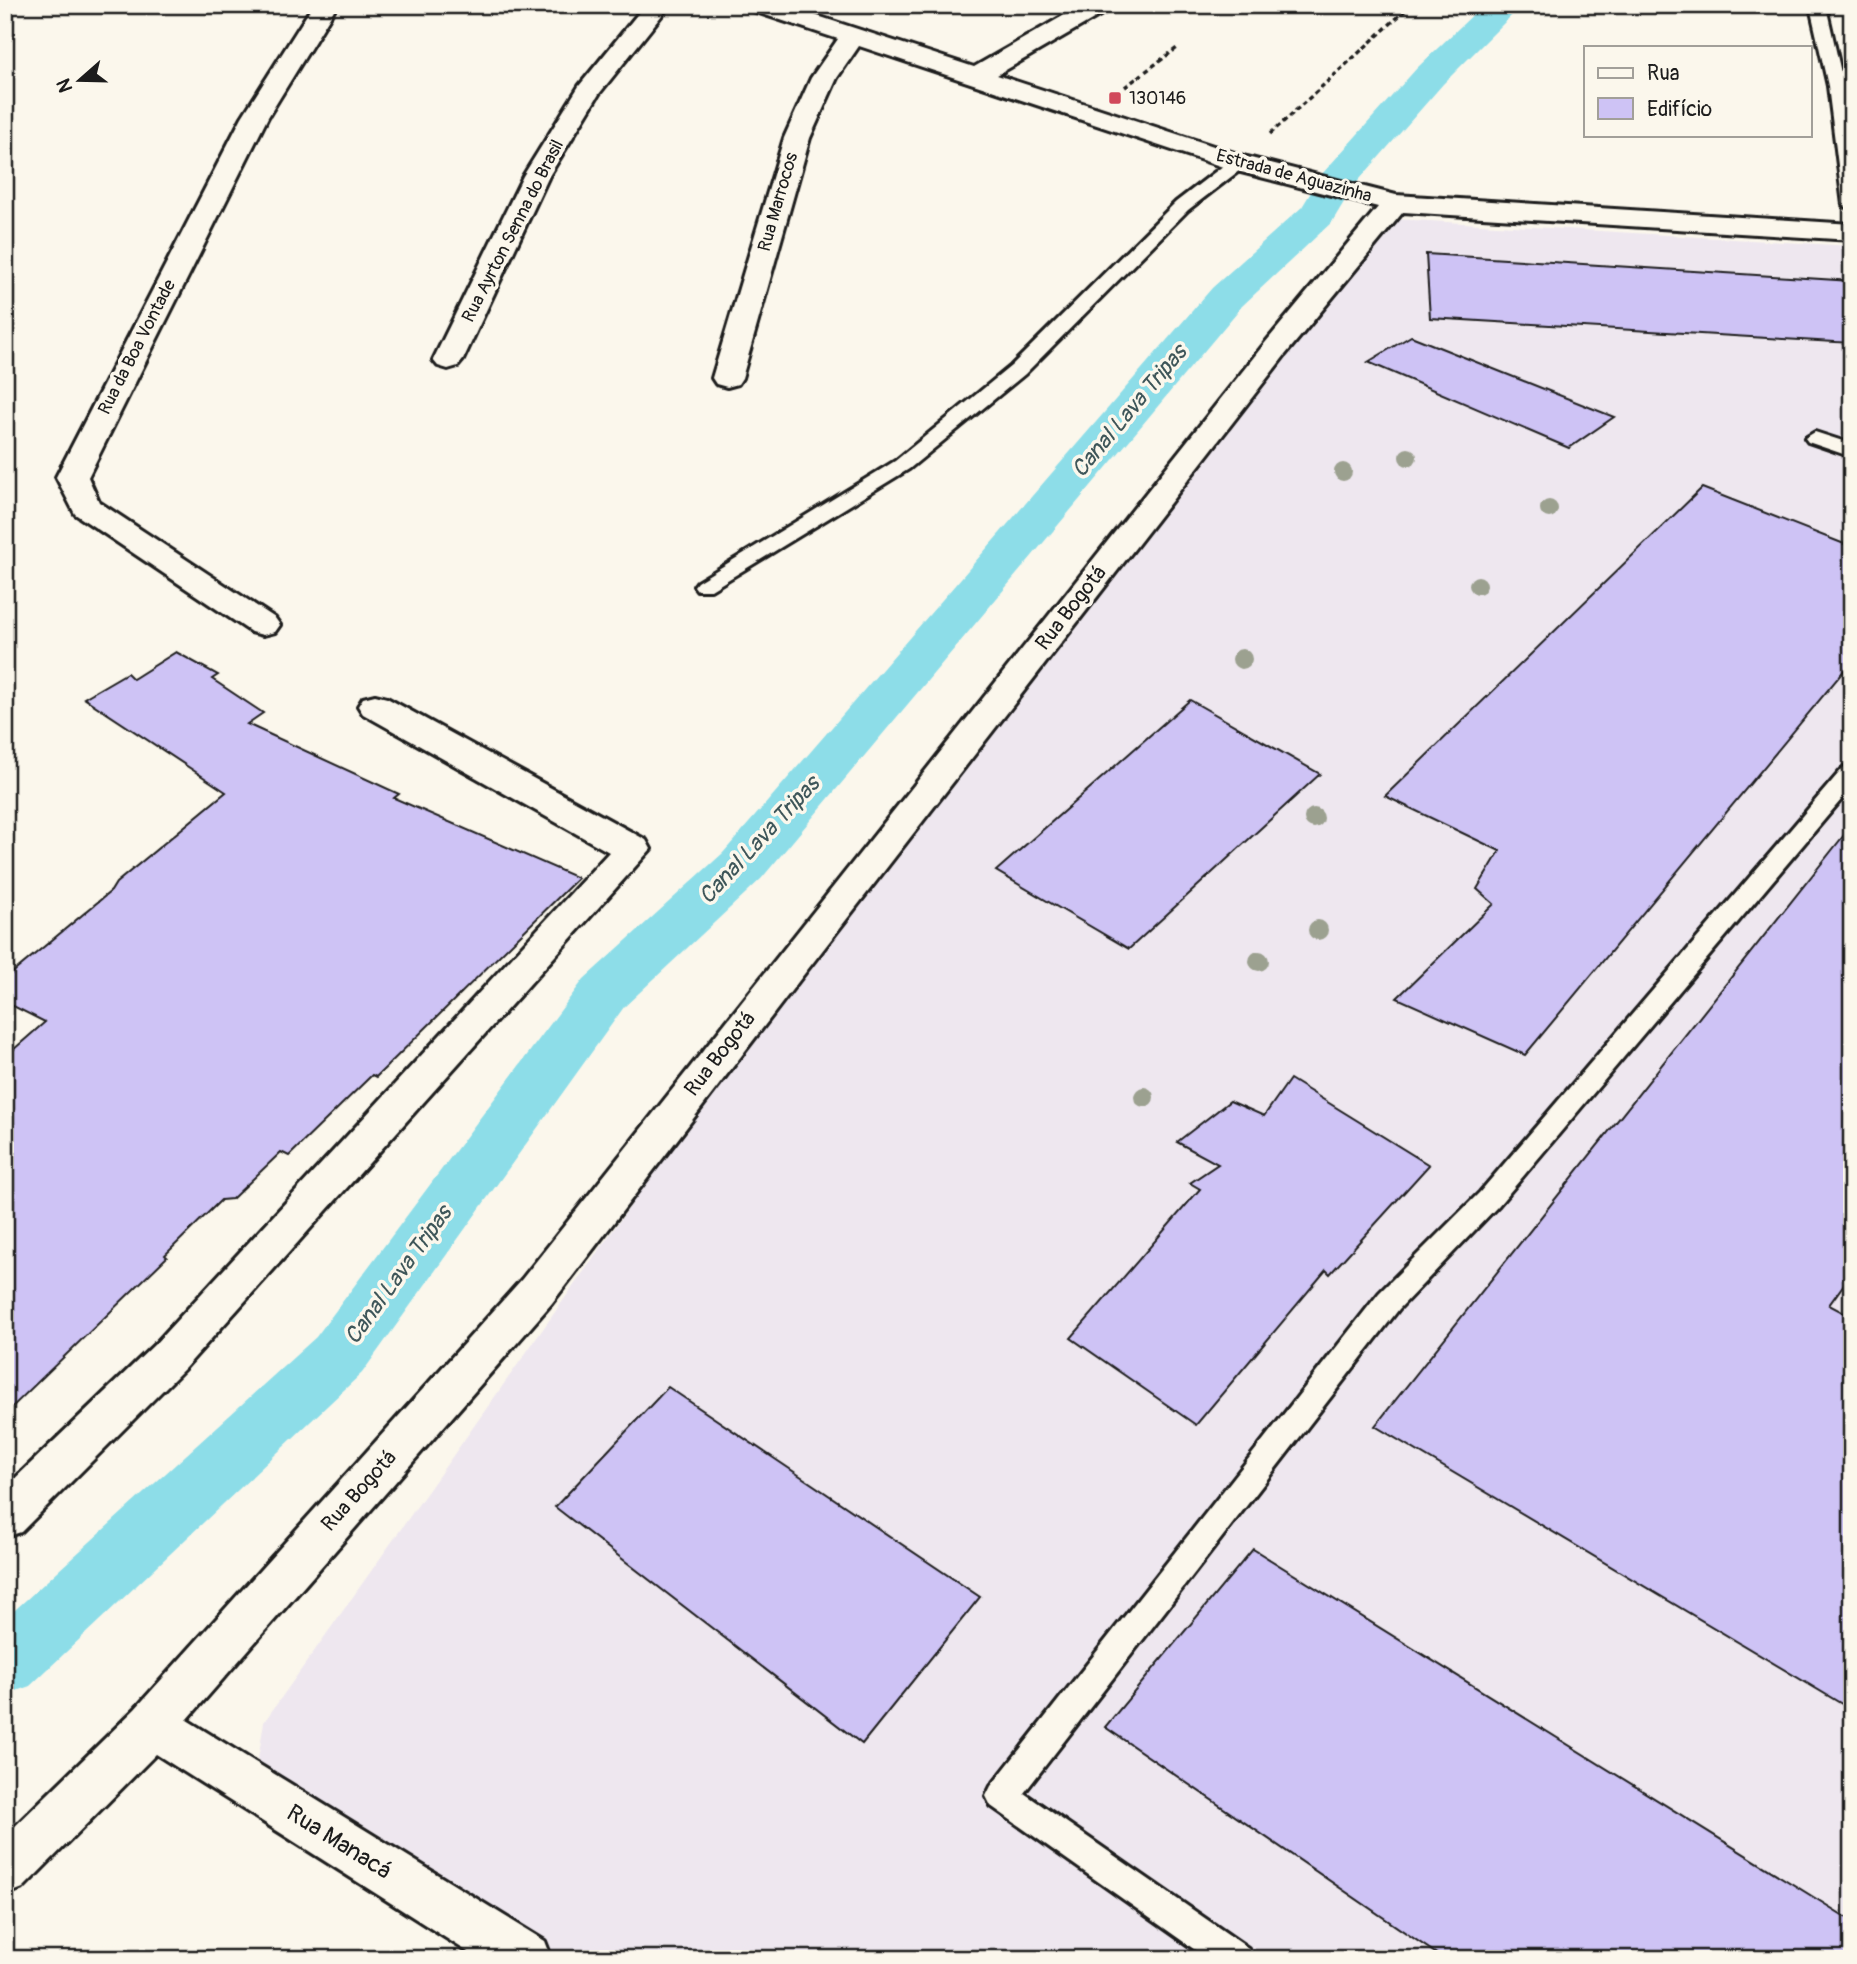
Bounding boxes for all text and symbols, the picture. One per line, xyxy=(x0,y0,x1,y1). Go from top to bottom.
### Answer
north arrow xyxy=(46,46,116,116)
legend xyxy=(1584,46,1812,136)
text: Rua xyxy=(1647,60,1680,87)
text: N xyxy=(51,75,78,96)
place label: 130146 xyxy=(1129,87,1186,110)
marker: 130146 xyxy=(1107,90,1123,106)
text: Edifício xyxy=(1647,96,1712,123)
street label: Rua Ayrton Senna do Brasil xyxy=(457,136,569,326)
street label: Estrada de Aguazinha xyxy=(1214,144,1374,208)
street label: Rua Marrocos xyxy=(753,150,803,254)
street label: Rua da Boa Vontade xyxy=(93,275,181,418)
water label: Canal Lava Tripas xyxy=(1065,337,1195,483)
street label: Rua Bogotá xyxy=(1029,560,1113,656)
water label: Canal Lava Tripas xyxy=(692,768,827,910)
street label: Rua Bogotá xyxy=(678,1006,762,1102)
water label: Canal Lava Tripas xyxy=(338,1198,460,1350)
street label: Rua Bogotá xyxy=(315,1445,403,1537)
street label: Rua Manacá xyxy=(281,1798,397,1886)

